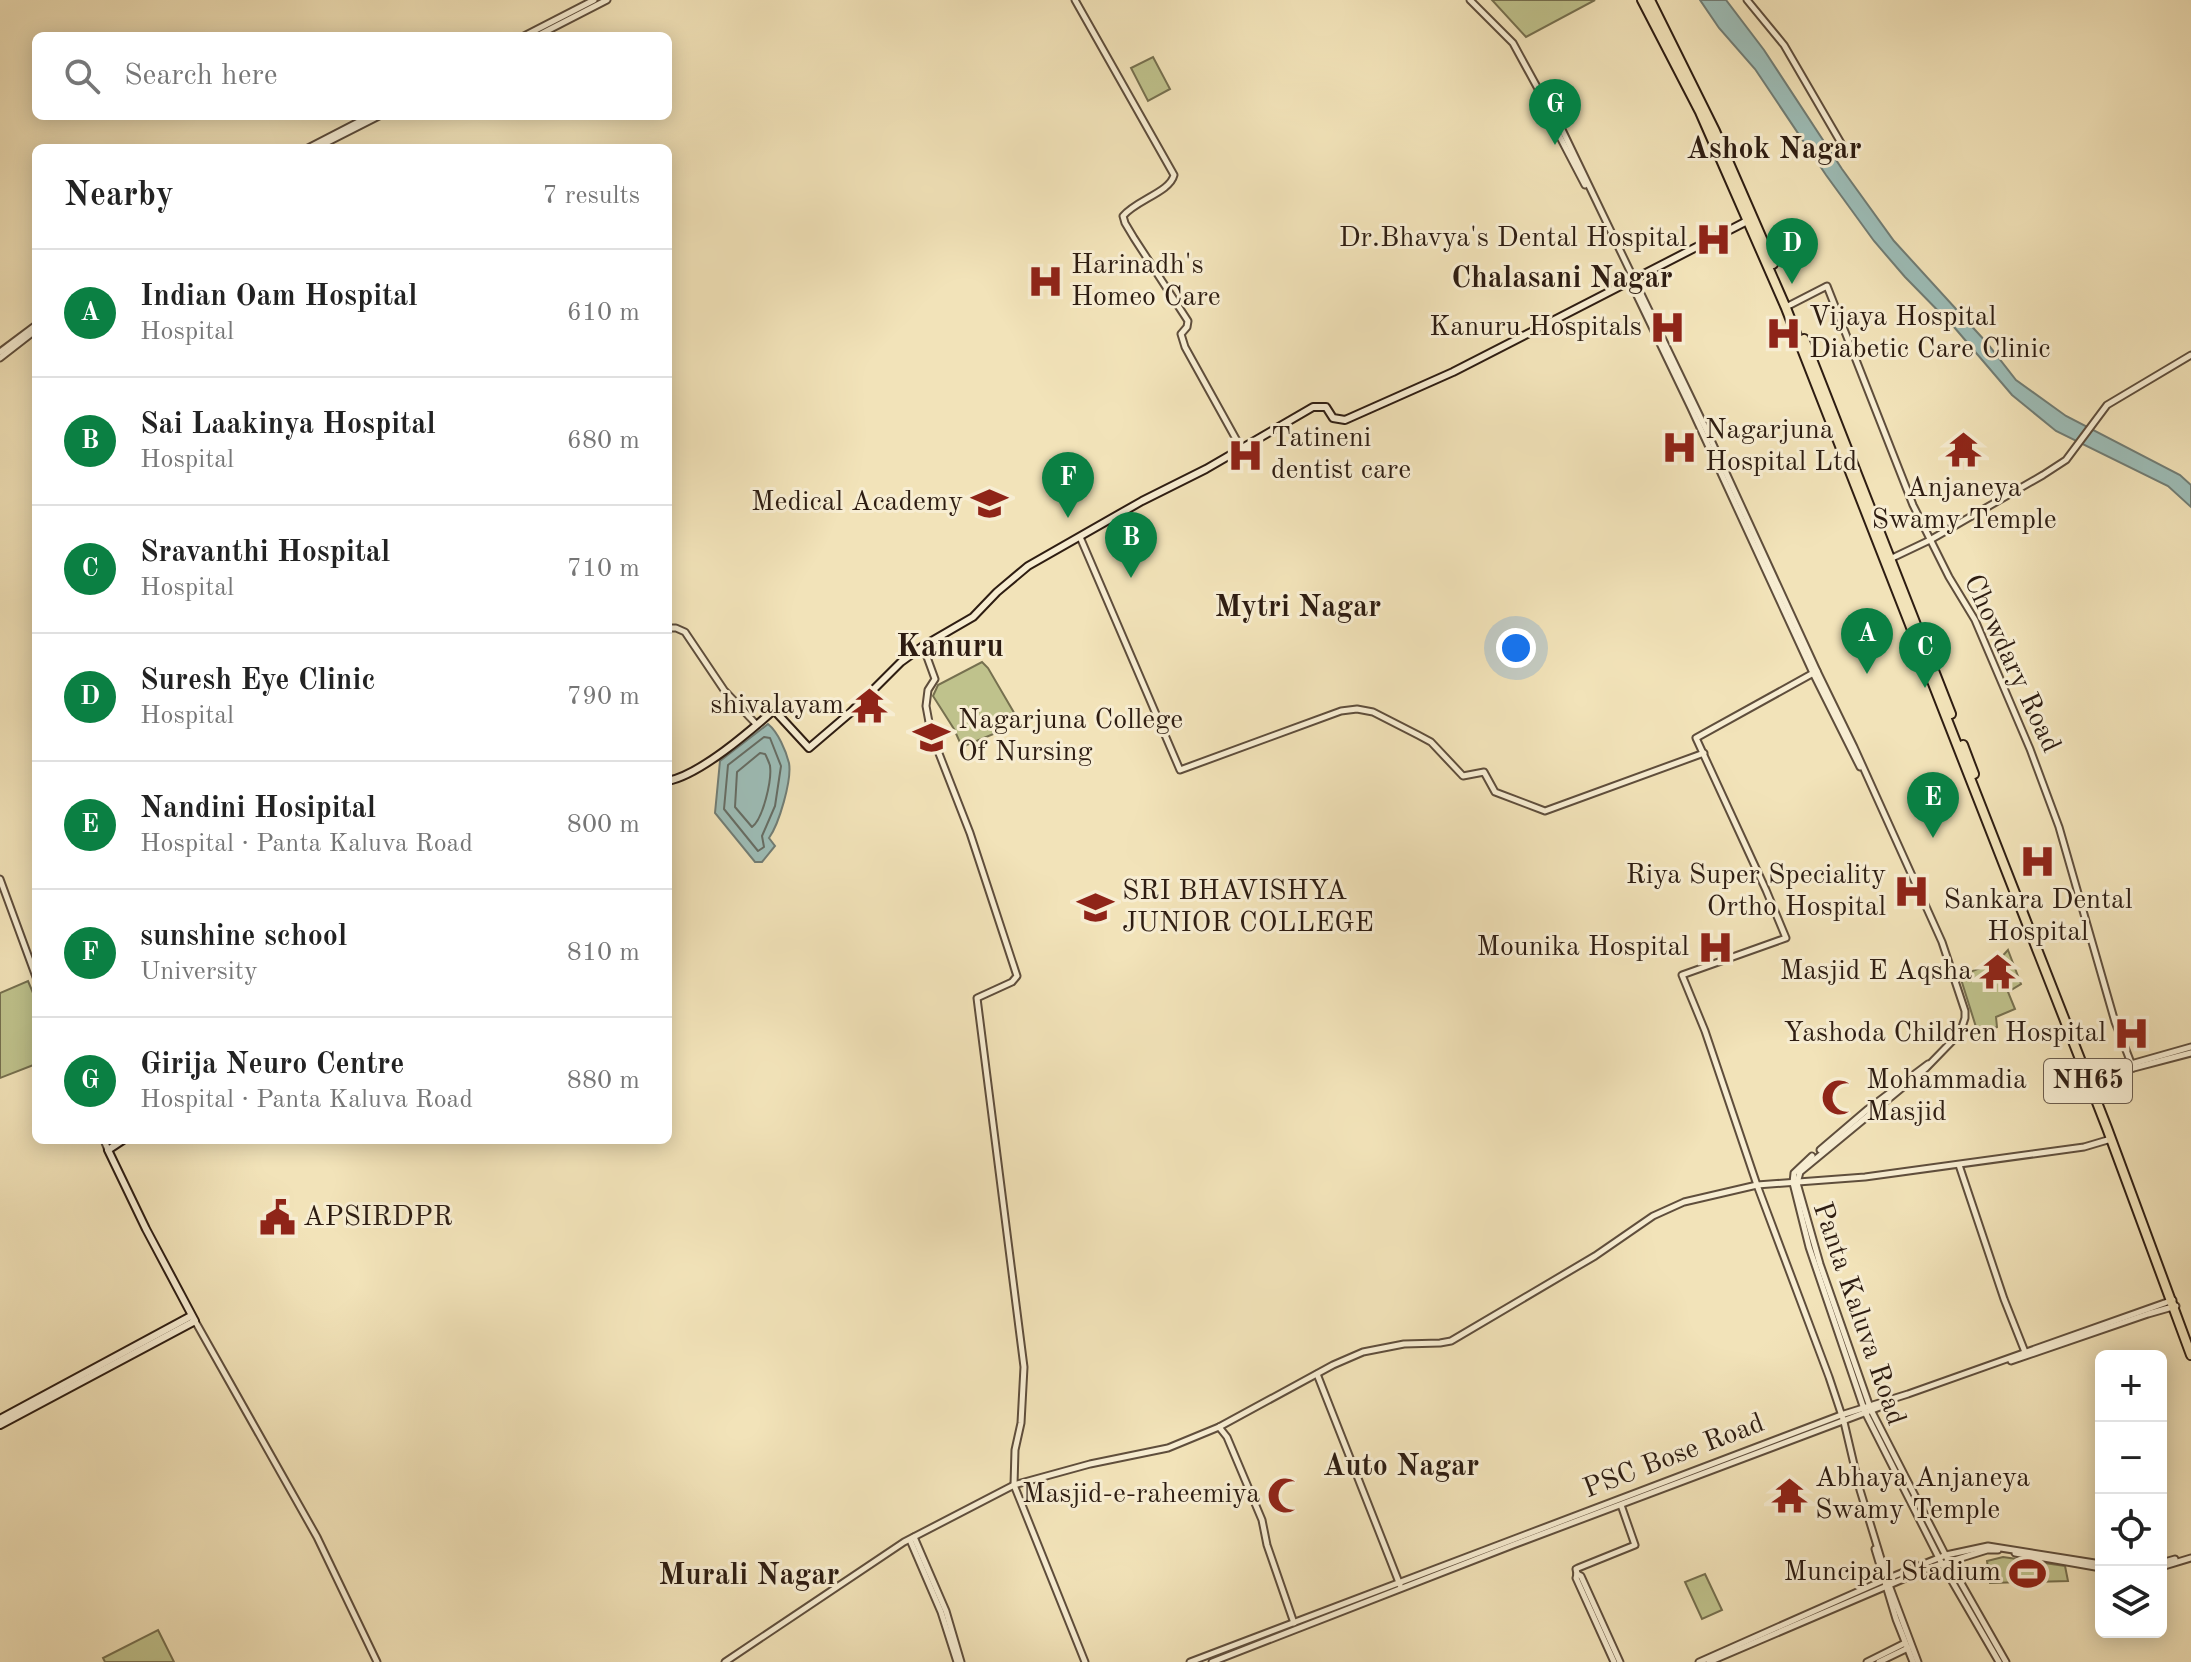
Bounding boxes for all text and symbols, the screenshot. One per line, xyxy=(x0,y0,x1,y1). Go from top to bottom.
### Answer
search box xyxy=(32,32,672,120)
icon: search xyxy=(60,54,104,98)
text: Search here xyxy=(124,61,278,91)
pin: G xyxy=(1529,79,1581,145)
district label: Ashok Nagar xyxy=(1686,135,1862,165)
text: Nearby xyxy=(64,179,174,213)
text: 7 results xyxy=(542,183,640,209)
pin: D xyxy=(1766,218,1818,284)
hospital icon: Dr.Bhavya's Dental Hospital xyxy=(1694,220,1732,258)
place label: Dr.Bhavya's Dental Hospital xyxy=(1339,225,1687,253)
place label: Harinadh's Homeo Care xyxy=(1071,252,1221,312)
hospital icon: Harinadh's Homeo Care xyxy=(1026,263,1064,301)
district label: Chalasani Nagar xyxy=(1451,264,1673,294)
text: Indian Oam Hospital xyxy=(140,282,418,312)
text: A xyxy=(80,300,100,326)
text: 610 m xyxy=(567,300,640,326)
place label: Vijaya Hospital Diabetic Care Clinic xyxy=(1809,304,2050,364)
hospital icon: Kanuru Hospitals xyxy=(1649,309,1687,347)
place label: Kanuru Hospitals xyxy=(1429,314,1642,342)
hospital icon: Vijaya Hospital Diabetic Care Clinic xyxy=(1764,315,1802,353)
text: Hospital xyxy=(140,319,234,345)
text: Sai Laakinya Hospital xyxy=(140,410,436,440)
place label: Nagarjuna Hospital Ltd xyxy=(1705,417,1857,477)
place label: Tatineni dentist care xyxy=(1271,425,1411,485)
text: B xyxy=(81,428,99,454)
text: 680 m xyxy=(567,428,640,454)
hospital icon: Nagarjuna Hospital Ltd xyxy=(1660,428,1698,466)
temple icon: Anjaneya Swamy Temple xyxy=(1945,430,1983,468)
hospital icon: Tatineni dentist care xyxy=(1226,436,1264,474)
text: Hospital xyxy=(140,447,234,473)
pin: F xyxy=(1042,452,1094,518)
place label: Anjaneya Swamy Temple xyxy=(1871,475,2057,535)
school or university icon: Medical Academy xyxy=(970,484,1008,522)
place label: Medical Academy xyxy=(751,489,963,517)
pin: B xyxy=(1105,512,1157,578)
text: Sravanthi Hospital xyxy=(140,538,390,568)
text: C xyxy=(81,556,99,582)
text: 710 m xyxy=(567,556,640,582)
street label: Chowdary Road xyxy=(1958,571,2064,757)
text: Hospital xyxy=(140,575,234,601)
district label: Mytri Nagar xyxy=(1215,593,1381,623)
pin: A xyxy=(1841,608,1893,674)
pin: C xyxy=(1899,622,1951,688)
your location xyxy=(1496,628,1536,668)
district label: Kanuru xyxy=(896,632,1004,664)
text: Suresh Eye Clinic xyxy=(140,666,375,696)
text: D xyxy=(80,684,100,710)
text: 790 m xyxy=(567,684,640,710)
temple icon: shivalayam xyxy=(851,687,889,725)
place label: shivalayam xyxy=(710,692,844,720)
text: Hospital xyxy=(140,703,234,729)
place label: Nagarjuna College Of Nursing xyxy=(958,707,1183,767)
school or university icon: Nagarjuna College Of Nursing xyxy=(913,718,951,756)
pin: E xyxy=(1907,772,1959,838)
text: Nandini Hosipital xyxy=(140,794,376,824)
text: E xyxy=(81,812,99,838)
text: 800 m xyxy=(567,812,640,838)
text: Hospital · Panta Kaluva Road xyxy=(140,831,473,857)
hospital icon: Sankara Dental Hospital xyxy=(2019,842,2057,880)
place label: Riya Super Speciality Ortho Hospital xyxy=(1626,862,1886,922)
hospital icon: Riya Super Speciality Ortho Hospital xyxy=(1893,873,1931,911)
place label: SRI BHAVISHYA JUNIOR COLLEGE xyxy=(1122,878,1374,938)
place label: Sankara Dental Hospital xyxy=(1944,887,2132,947)
school or university icon: SRI BHAVISHYA JUNIOR COLLEGE xyxy=(1077,889,1115,927)
text: sunshine school xyxy=(140,922,347,952)
hospital icon: Mounika Hospital xyxy=(1696,929,1734,967)
place label: Mounika Hospital xyxy=(1476,934,1689,962)
text: F xyxy=(81,940,99,966)
text: 810 m xyxy=(567,940,640,966)
temple icon: Masjid E Aqsha xyxy=(1979,953,2017,991)
place label: Masjid E Aqsha xyxy=(1780,958,1972,986)
text: University xyxy=(140,959,258,985)
hospital icon: Yashoda Children Hospital xyxy=(2113,1015,2151,1053)
place label: Yashoda Children Hospital xyxy=(1784,1020,2106,1048)
text: Girija Neuro Centre xyxy=(140,1050,404,1080)
road number: NH65 xyxy=(2044,1059,2132,1103)
place label: Mohammadia Masjid xyxy=(1866,1067,2027,1127)
text: G xyxy=(81,1068,99,1094)
text: 880 m xyxy=(567,1068,640,1094)
mosque icon: Mohammadia Masjid xyxy=(1821,1078,1859,1116)
text: Hospital · Panta Kaluva Road xyxy=(140,1087,473,1113)
public building icon: APSIRDPR xyxy=(258,1199,296,1237)
street label: Panta Kaluva Road xyxy=(1807,1199,1909,1429)
place label: APSIRDPR xyxy=(303,1204,453,1232)
map controls xyxy=(2095,1350,2167,1638)
button: + xyxy=(2095,1350,2167,1422)
street label: PSC Bose Road xyxy=(1580,1410,1768,1504)
button: − xyxy=(2095,1422,2167,1494)
district label: Auto Nagar xyxy=(1323,1452,1479,1482)
place label: Abhaya Anjaneya Swamy Temple xyxy=(1815,1465,2030,1525)
mosque icon: Masjid-e-raheemiya xyxy=(1267,1476,1305,1514)
temple icon: Abhaya Anjaneya Swamy Temple xyxy=(1770,1476,1808,1514)
place label: Masjid-e-raheemiya xyxy=(1022,1481,1260,1509)
button: locate xyxy=(2095,1494,2167,1566)
sports icon: Muncipal Stadium xyxy=(2008,1554,2046,1592)
place label: Muncipal Stadium xyxy=(1784,1559,2001,1587)
district label: Murali Nagar xyxy=(658,1561,840,1591)
button: layers xyxy=(2095,1566,2167,1638)

